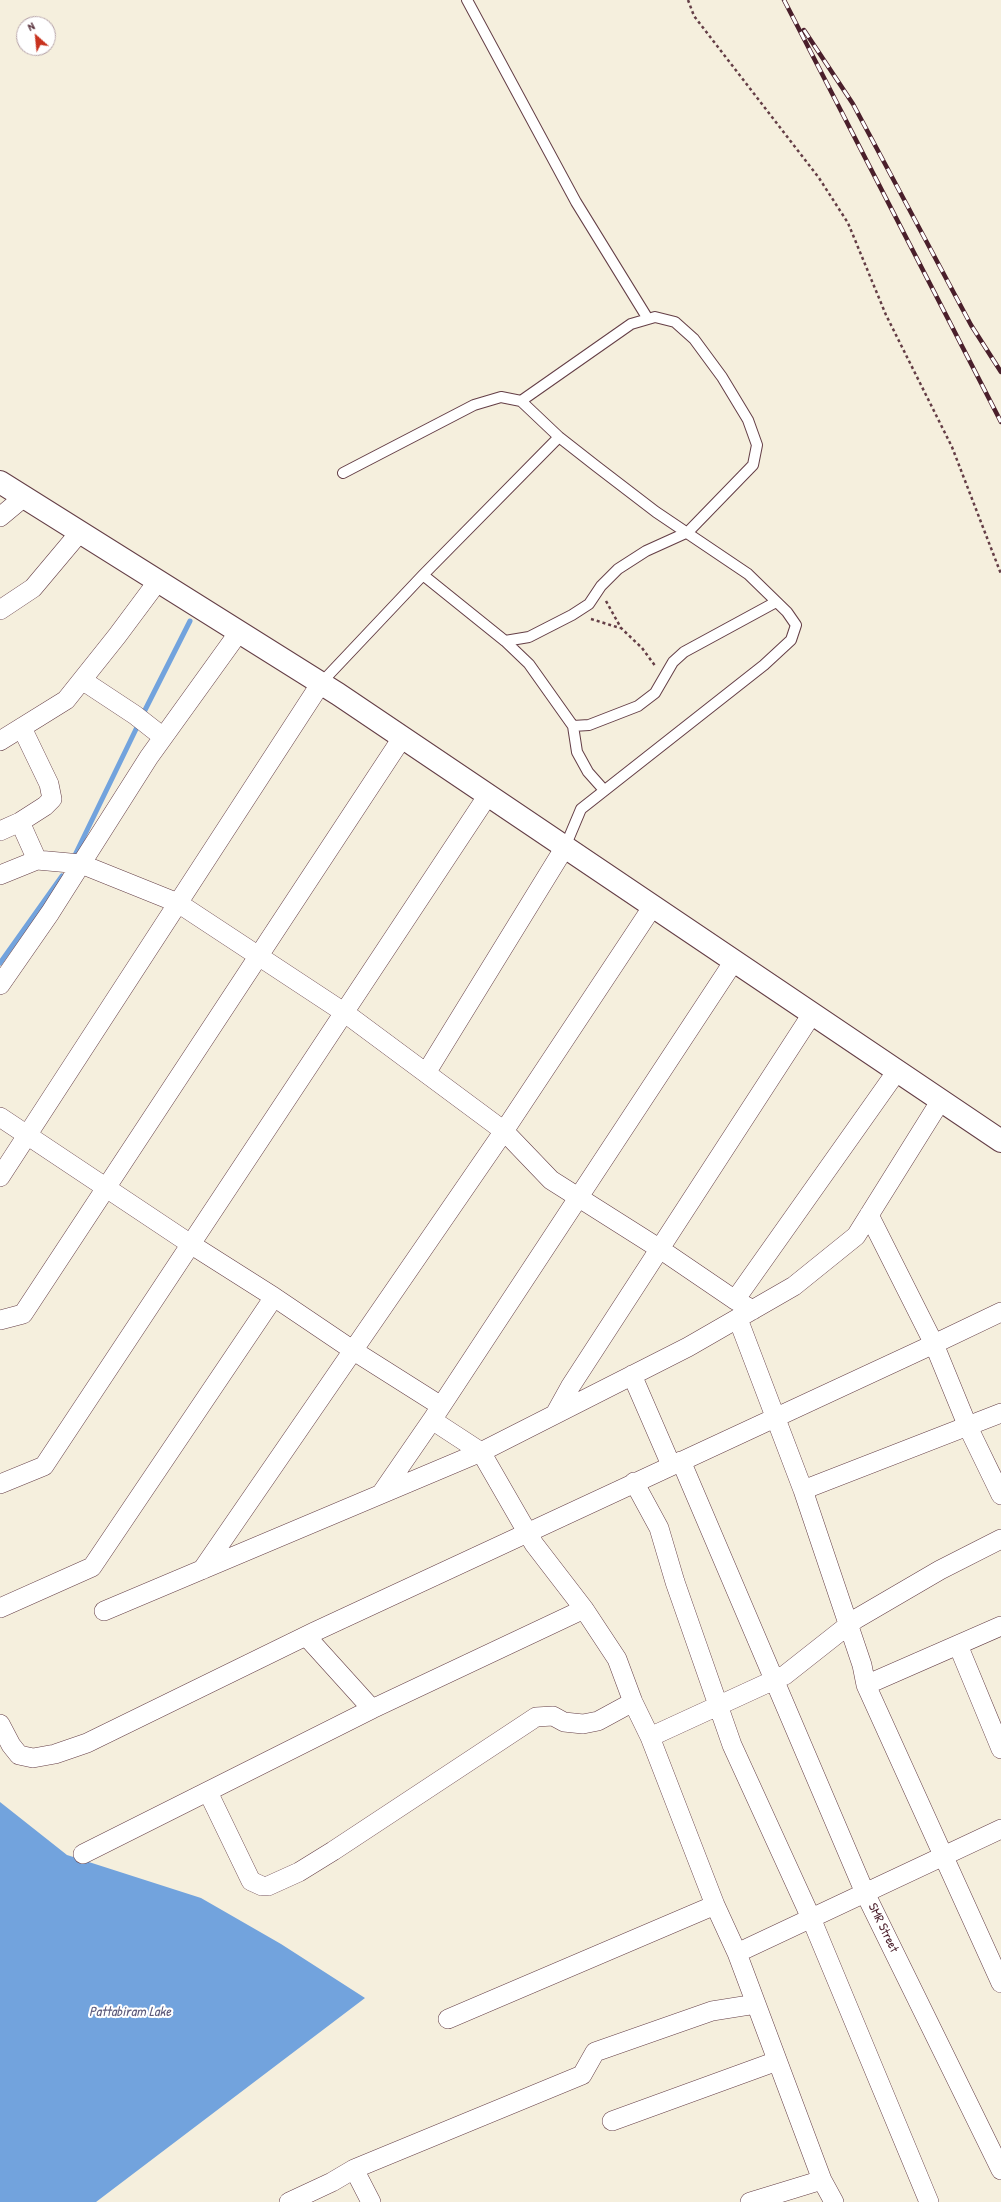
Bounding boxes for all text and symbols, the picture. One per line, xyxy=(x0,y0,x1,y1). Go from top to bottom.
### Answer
north arrow xyxy=(16,16,56,56)
text: N xyxy=(25,19,37,34)
street label: SMR Street xyxy=(864,1901,902,1955)
water label: Pattabiram Lake xyxy=(89,2004,171,2020)

